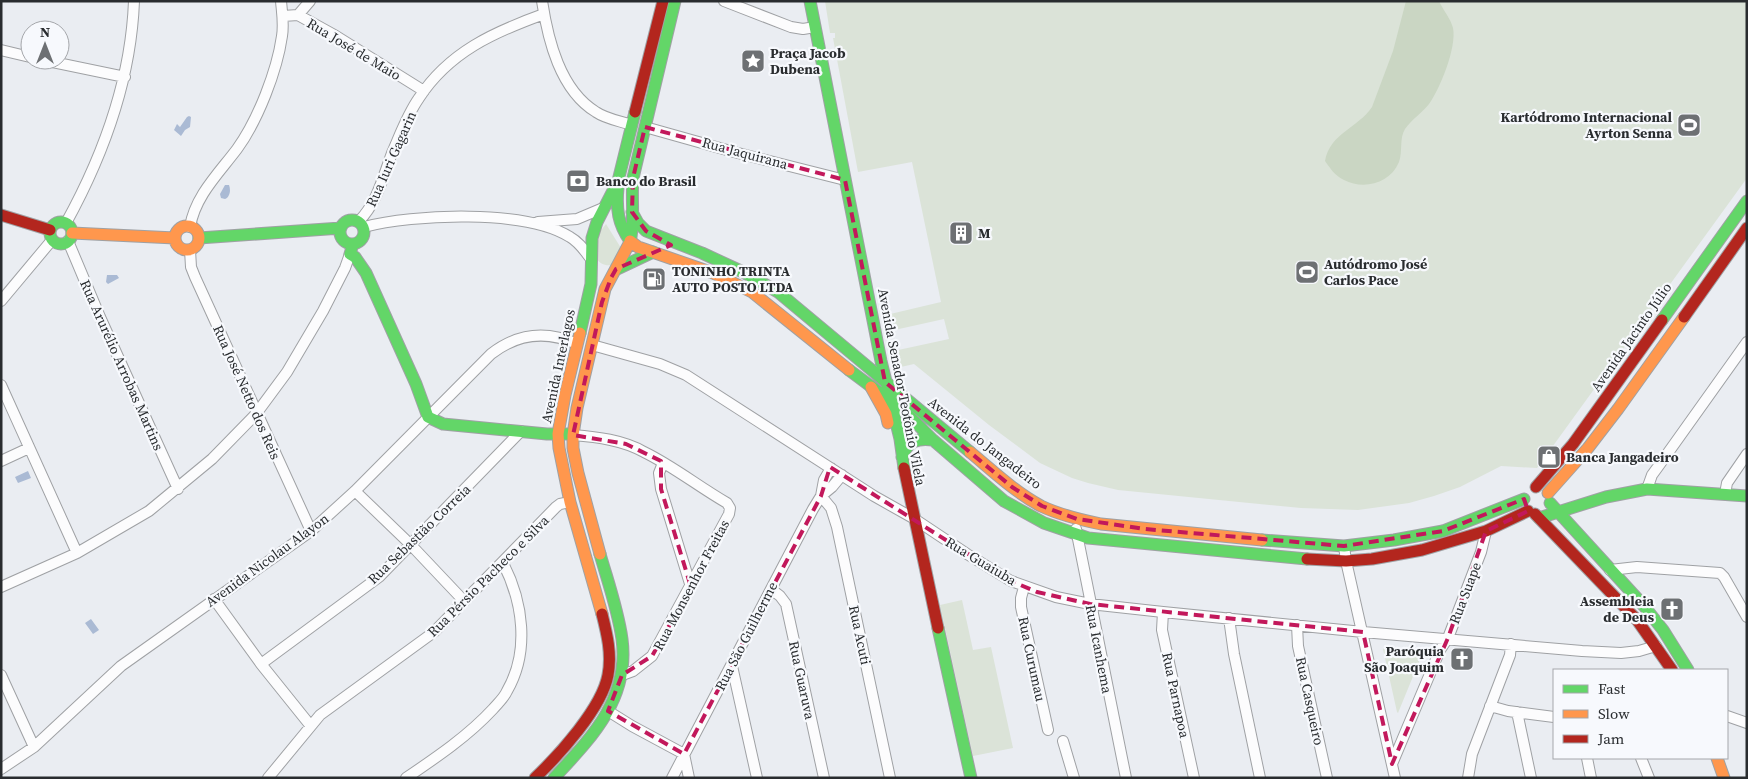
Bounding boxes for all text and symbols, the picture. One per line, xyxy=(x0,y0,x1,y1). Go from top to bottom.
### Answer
street label: Rua José de Maio xyxy=(303,13,405,85)
north arrow xyxy=(20,20,70,70)
text: N xyxy=(40,22,50,42)
place label: Praça Jacob Dubena xyxy=(770,43,846,79)
place icon: Praça Jacob Dubena xyxy=(740,48,766,74)
street label: Rua Iuri Gagarin xyxy=(361,107,421,210)
place label: Kartódromo Internacional Ayrton Senna xyxy=(1501,107,1673,143)
sports icon: Kartódromo Internacional Ayrton Senna xyxy=(1676,112,1702,138)
street label: Rua Jaquirana xyxy=(700,132,791,174)
bank icon: Banco do Brasil xyxy=(565,168,591,194)
place label: Banco do Brasil xyxy=(596,171,697,191)
building icon: M xyxy=(948,220,974,246)
place label: M xyxy=(978,223,991,243)
place label: Autódromo José Carlos Pace xyxy=(1324,254,1427,290)
sports icon: Autódromo José Carlos Pace xyxy=(1294,259,1320,285)
place label: TONINHO TRINTA AUTO POSTO LTDA xyxy=(672,261,794,297)
fuel station icon: TONINHO TRINTA AUTO POSTO LTDA xyxy=(641,266,667,292)
street label: Rua Arurélio Arrobas Martins xyxy=(75,276,169,454)
street label: Avenida Jacinto Júlio xyxy=(1586,278,1676,396)
street label: Avenida Senador Teotônio Vilela xyxy=(873,287,931,488)
street label: Avenida Interlagos xyxy=(536,307,580,425)
street label: Rua José Netto dos Reis xyxy=(208,322,286,462)
street label: Avenida do Jangadeiro xyxy=(924,392,1046,494)
shop icon: Banca Jangadeiro xyxy=(1536,444,1562,470)
place label: Banca Jangadeiro xyxy=(1566,447,1679,467)
street label: Rua Sebastião Correia xyxy=(363,479,476,589)
street label: Avenida Nicolau Alayon xyxy=(201,508,333,612)
street label: Rua Pérsio Pacheco e Silva xyxy=(423,510,554,641)
street label: Rua Monsenhor Freitas xyxy=(648,516,734,654)
street label: Rua Guaiuba xyxy=(942,532,1021,591)
street label: Rua Suape xyxy=(1444,559,1486,627)
street label: Rua São Guilherme xyxy=(710,578,782,694)
place label: Assembleia de Deus xyxy=(1580,591,1655,627)
church icon: Assembleia de Deus xyxy=(1659,596,1685,622)
street label: Rua Acuti xyxy=(844,603,876,667)
street label: Rua Icanhema xyxy=(1081,603,1118,696)
street label: Rua Curumau xyxy=(1013,615,1051,703)
street label: Rua Guaruva xyxy=(784,639,820,722)
place label: Paróquia São Joaquim xyxy=(1364,641,1445,677)
church icon: Paróquia São Joaquim xyxy=(1449,646,1475,672)
street label: Rua Parnapoa xyxy=(1157,650,1195,740)
street label: Rua Casqueiro xyxy=(1291,655,1329,747)
legend xyxy=(1553,669,1728,759)
text: Fast xyxy=(1598,678,1625,699)
text: Slow xyxy=(1598,703,1630,724)
text: Jam xyxy=(1597,728,1625,749)

